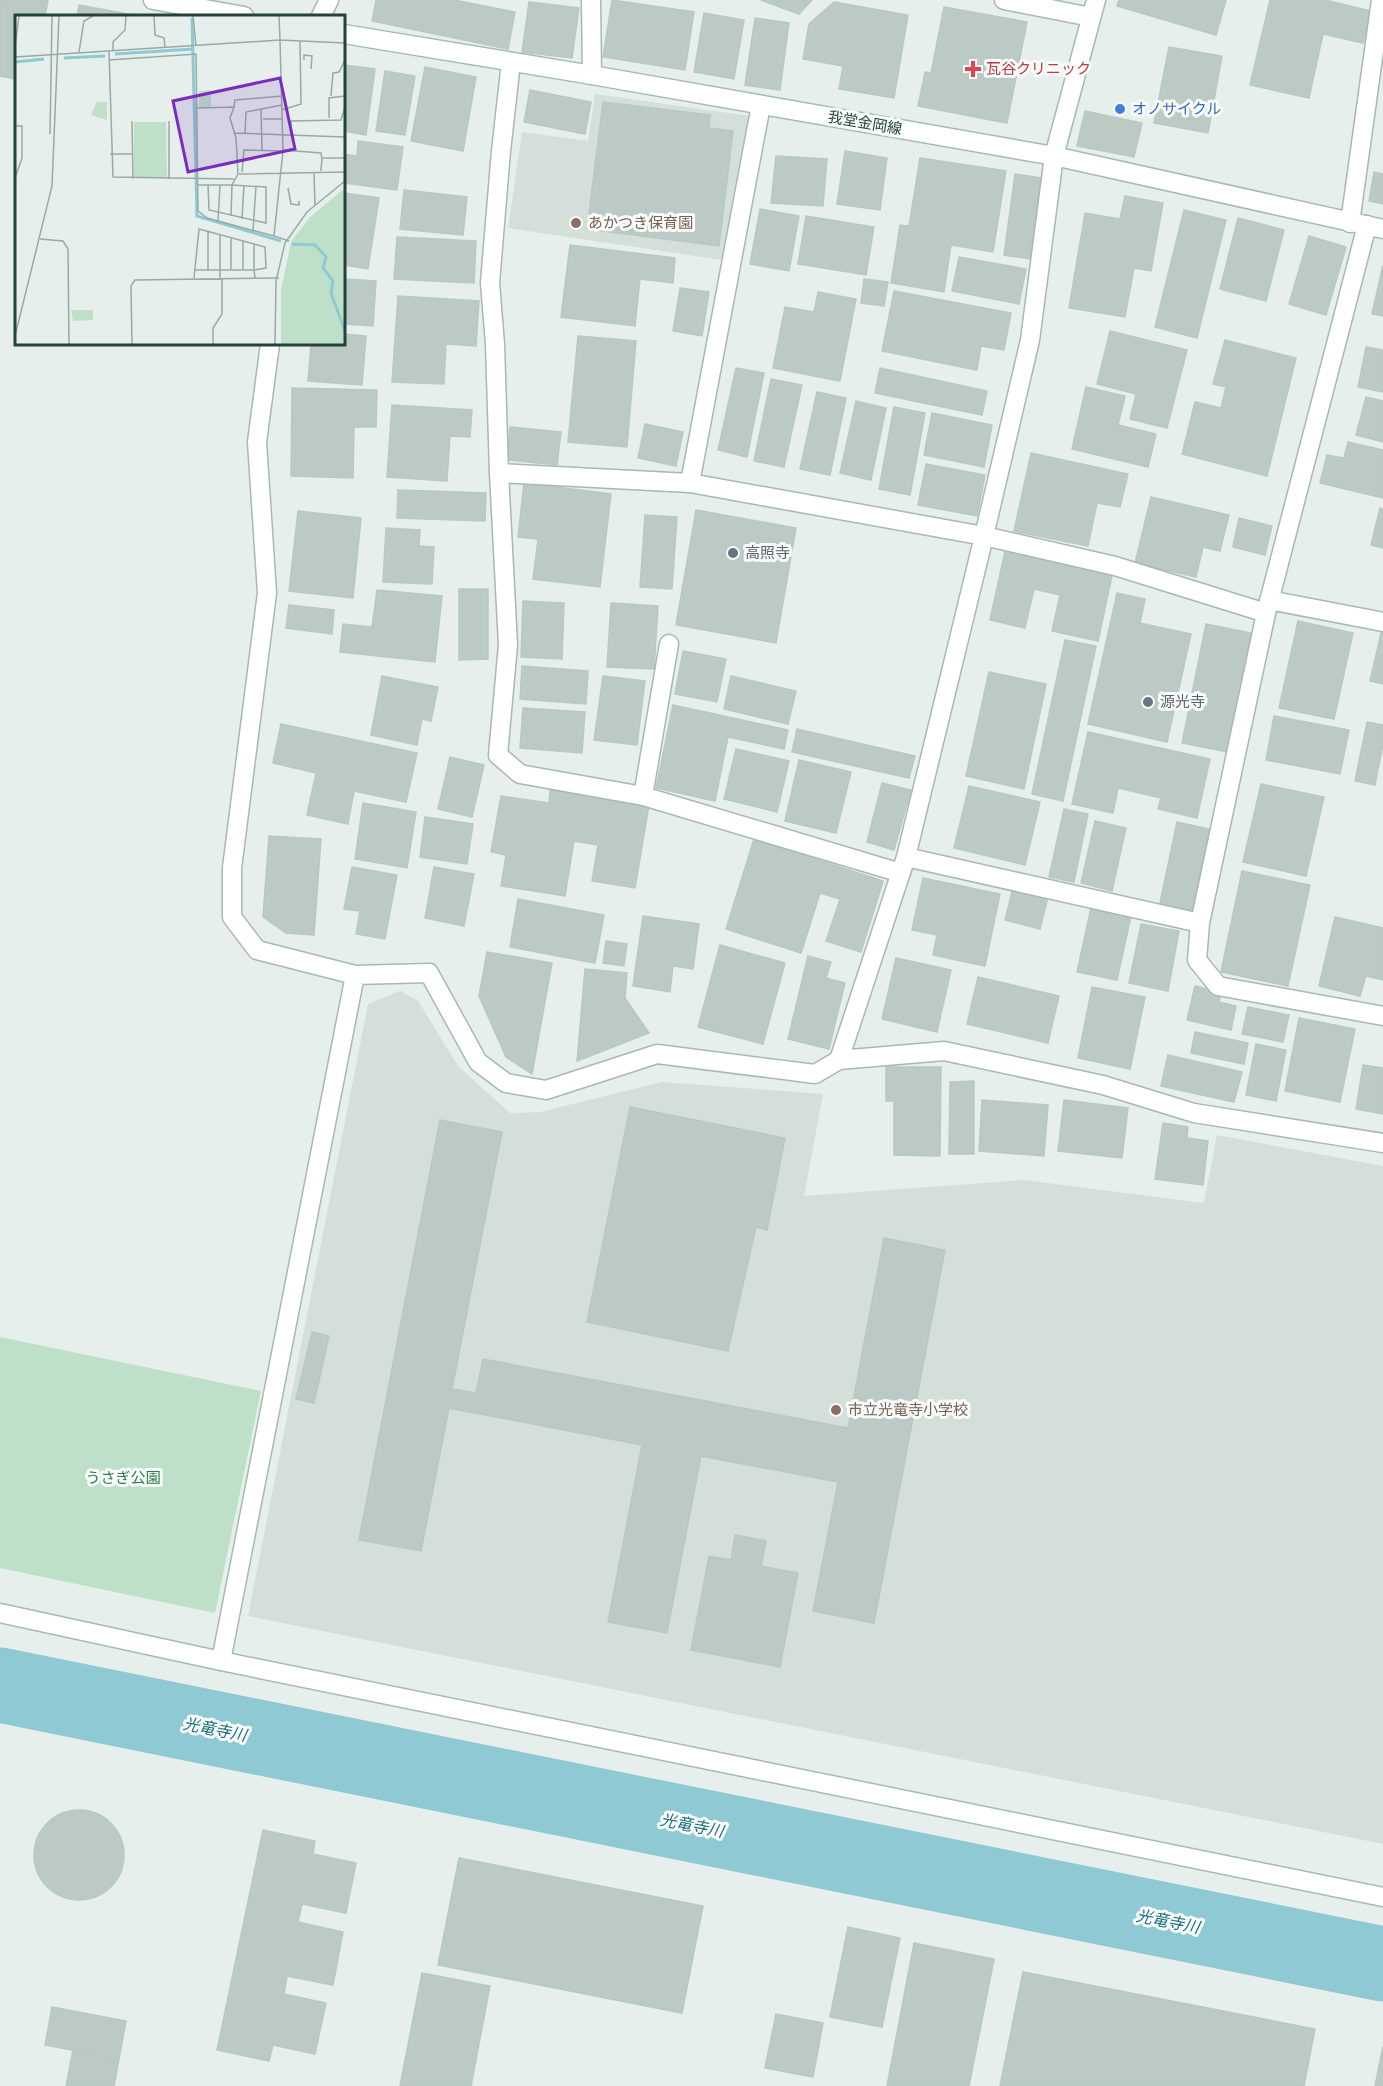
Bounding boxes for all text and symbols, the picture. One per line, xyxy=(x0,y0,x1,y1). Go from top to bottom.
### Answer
inset map xyxy=(15,15,345,345)
marker: 瓦谷クリニック xyxy=(964,60,982,78)
place label: 瓦谷クリニック xyxy=(986,60,1091,78)
place label: オノサイクル xyxy=(1132,100,1221,118)
marker: オノサイクル xyxy=(1113,102,1127,116)
street label: 我堂金岡線 xyxy=(826,108,904,138)
place label: あかつき保育園 xyxy=(588,214,693,232)
marker: あかつき保育園 xyxy=(569,216,583,230)
place label: 高照寺 xyxy=(745,544,790,562)
marker: 高照寺 xyxy=(726,546,740,560)
place label: 源光寺 xyxy=(1160,693,1205,711)
marker: 源光寺 xyxy=(1141,695,1155,709)
place label: 市立光竜寺小学校 xyxy=(848,1401,968,1419)
marker: 市立光竜寺小学校 xyxy=(829,1403,843,1417)
park label: うさぎ公園 xyxy=(85,1469,161,1487)
water label: 光竜寺川 xyxy=(182,1714,250,1745)
water label: 光竜寺川 xyxy=(659,1810,727,1841)
water label: 光竜寺川 xyxy=(1135,1906,1203,1937)

